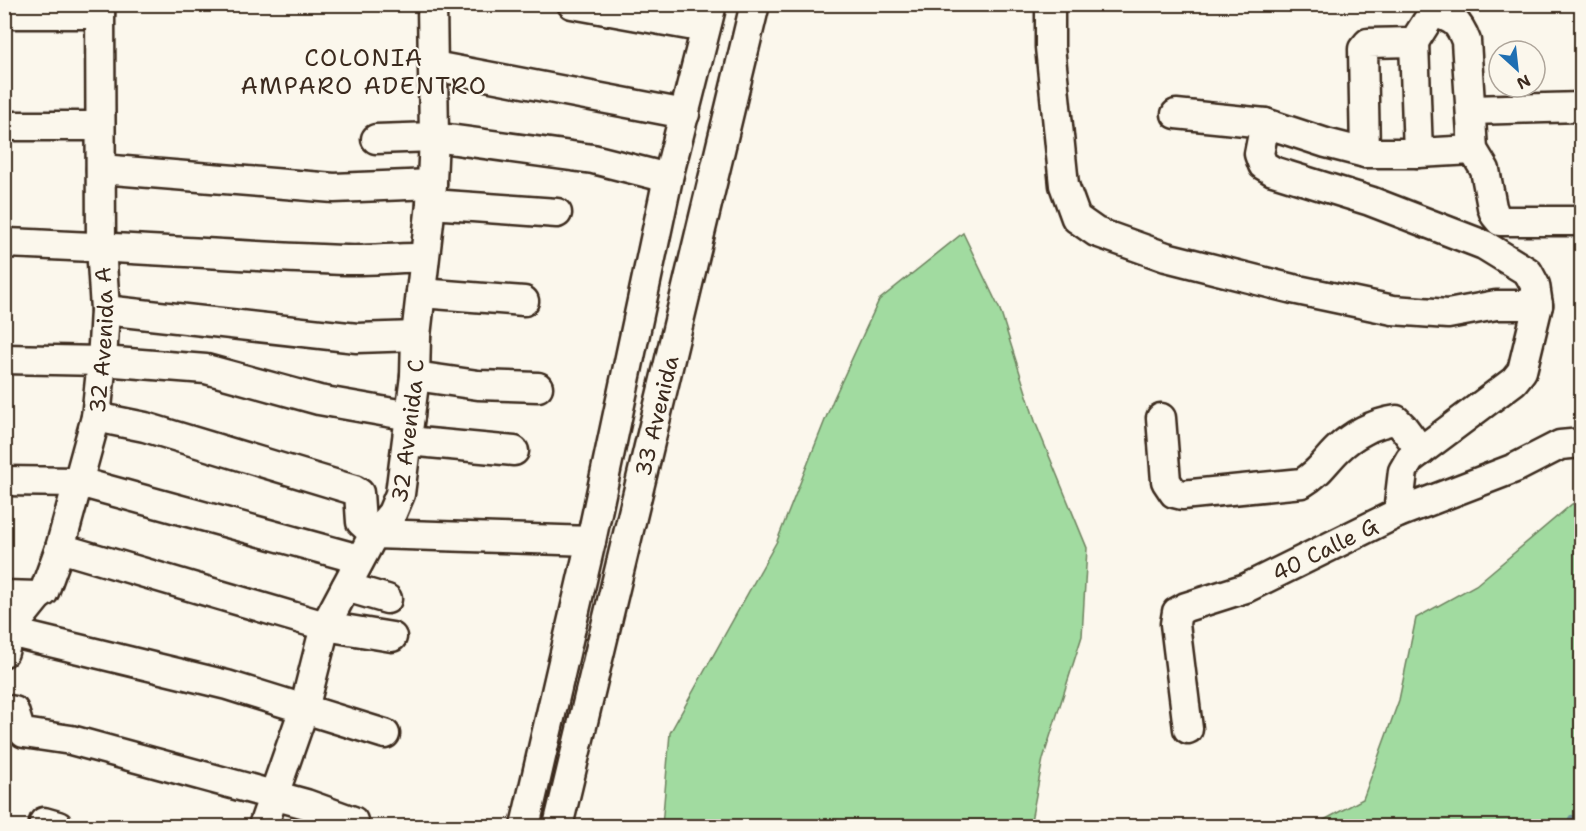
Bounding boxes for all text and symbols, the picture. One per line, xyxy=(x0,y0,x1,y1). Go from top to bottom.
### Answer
north arrow xyxy=(1487,39,1547,99)
district label: COLONIA AMPARO ADENTRO xyxy=(241,42,487,102)
text: N xyxy=(1513,70,1534,94)
street label: 32 Avenida A xyxy=(83,266,120,415)
street label: 33 Avenida xyxy=(628,352,686,479)
street label: 32 Avenida C xyxy=(384,359,430,507)
street label: 40 Calle G xyxy=(1267,511,1383,588)

